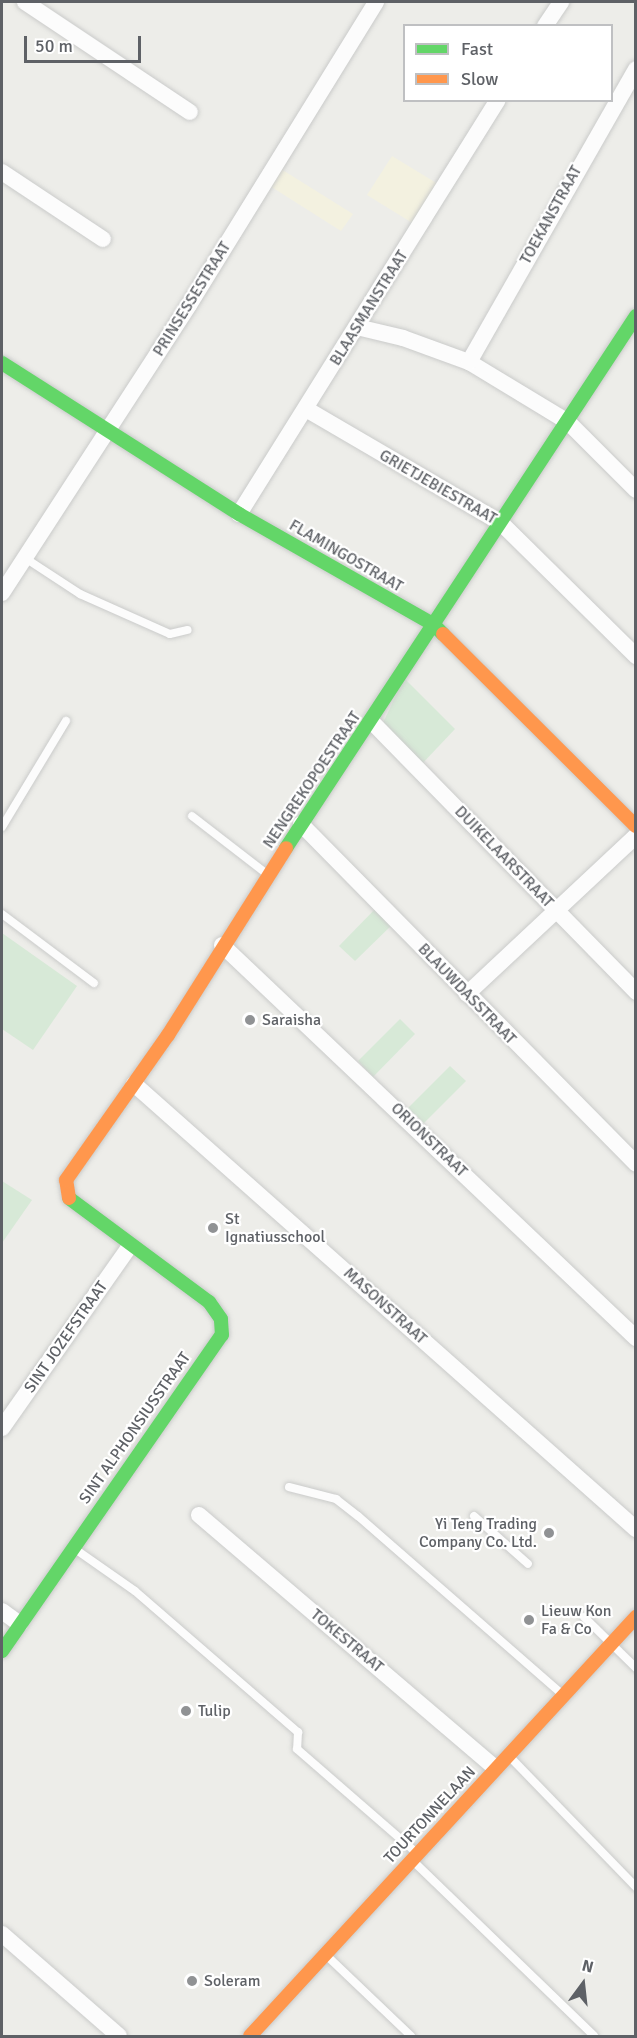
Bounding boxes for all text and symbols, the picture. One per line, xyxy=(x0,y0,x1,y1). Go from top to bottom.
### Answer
scale bar xyxy=(27,24,144,62)
legend xyxy=(403,24,613,102)
text: 50 m xyxy=(35,35,73,57)
text: Fast xyxy=(461,38,493,60)
text: Slow xyxy=(461,68,498,90)
street label: TOEKANSTRAAT xyxy=(516,162,586,268)
street label: PRINSESSESTRAAT xyxy=(149,238,235,360)
street label: BLAASMANSTRAAT xyxy=(326,247,412,369)
street label: GRIETJEBIESTRAAT xyxy=(376,446,500,528)
street label: FLAMINGOSTRAAT xyxy=(286,516,406,596)
street label: NENGREKOPOESTRAAT xyxy=(259,708,365,852)
street label: DUIKELAARSTRAAT xyxy=(451,802,557,912)
street label: BLAUWDASSTRAAT xyxy=(414,940,520,1048)
place label: Saraisha xyxy=(262,1010,321,1030)
marker: Saraisha xyxy=(243,1013,257,1027)
street label: ORIONSTRAAT xyxy=(387,1099,471,1181)
place label: St Ignatiusschool xyxy=(225,1209,325,1247)
marker: St Ignatiusschool xyxy=(206,1221,220,1235)
street label: MASONSTRAAT xyxy=(339,1264,431,1348)
street label: SINT JOZEFSTRAAT xyxy=(20,1277,112,1397)
street label: SINT ALPHONSIUSSTRAAT xyxy=(75,1348,195,1508)
place label: Yi Teng Trading Company Co. Ltd. xyxy=(419,1514,537,1552)
marker: Yi Teng Trading Company Co. Ltd. xyxy=(542,1526,556,1540)
place label: Lieuw Kon Fa & Co xyxy=(541,1601,612,1639)
street label: TOKESTRAAT xyxy=(307,1605,387,1677)
marker: Lieuw Kon Fa & Co xyxy=(522,1613,536,1627)
place label: Tulip xyxy=(198,1701,231,1721)
marker: Tulip xyxy=(179,1704,193,1718)
street label: TOURTONNELAAN xyxy=(380,1763,480,1867)
north arrow xyxy=(553,1954,613,2014)
text: N xyxy=(580,1956,596,1978)
place label: Soleram xyxy=(204,1971,260,1991)
marker: Soleram xyxy=(185,1974,199,1988)

